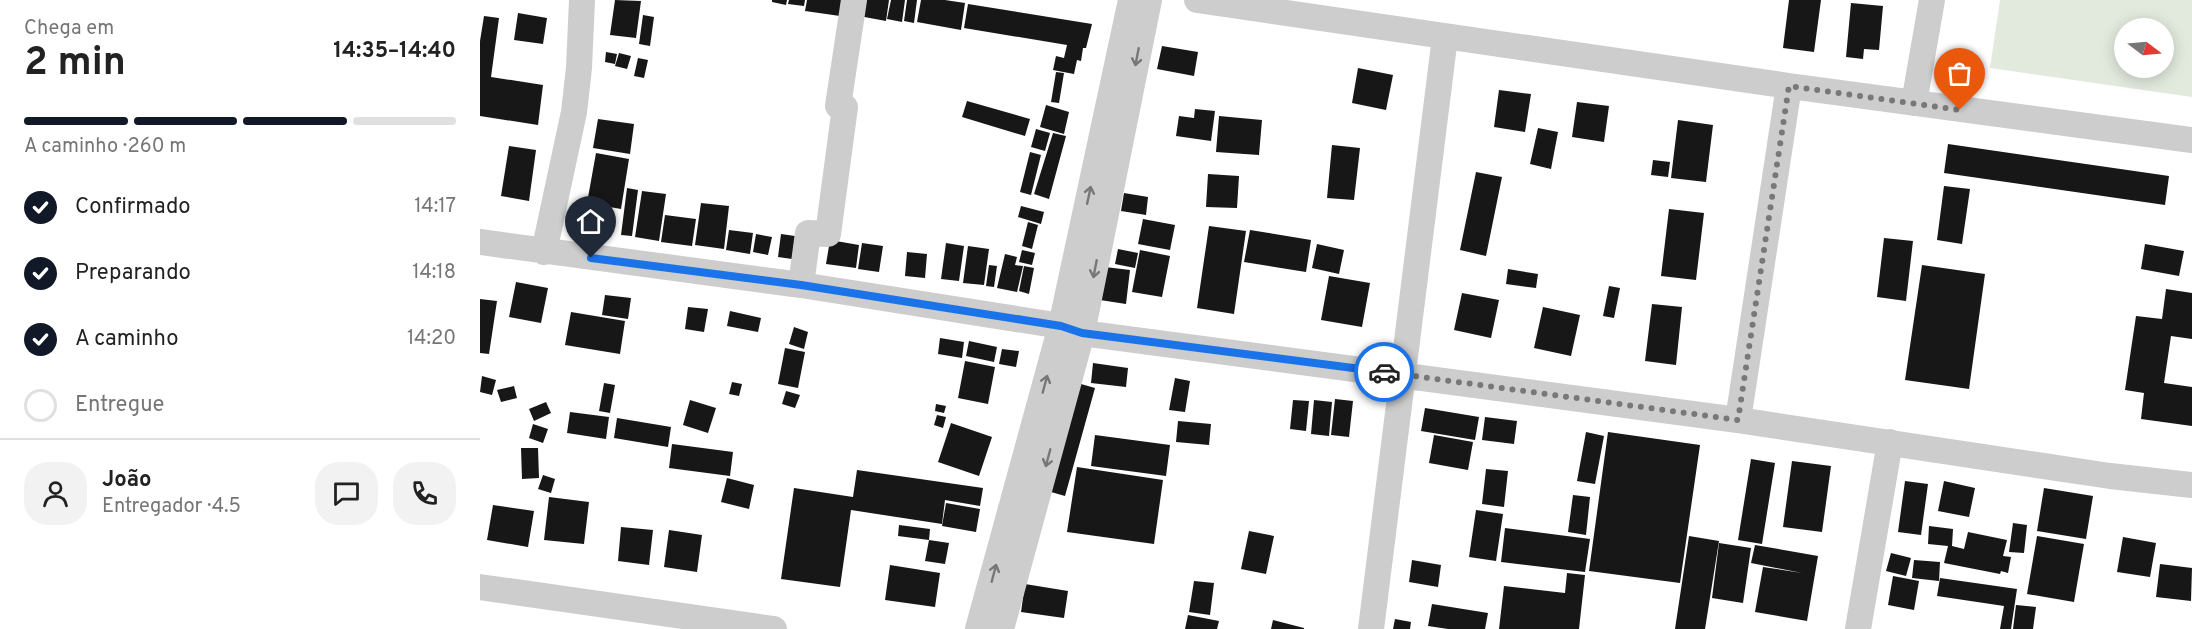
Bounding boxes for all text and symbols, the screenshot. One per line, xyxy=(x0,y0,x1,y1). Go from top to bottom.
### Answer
text: Chega em xyxy=(24,16,114,42)
north arrow xyxy=(2114,18,2174,78)
map controls xyxy=(2114,18,2174,78)
text: 14:35–14:40 xyxy=(333,38,456,65)
text: 2 min xyxy=(24,40,126,89)
one-way arrow xyxy=(1131,47,1142,67)
pin xyxy=(1934,48,1985,110)
icon: bag xyxy=(1943,57,1976,90)
text: A caminho · 260 m xyxy=(24,134,186,160)
one-way arrow xyxy=(1084,185,1095,205)
icon: check xyxy=(24,191,57,224)
text: Confirmado xyxy=(75,194,191,221)
text: 14:17 xyxy=(414,194,456,220)
pin xyxy=(565,196,616,258)
icon: home xyxy=(574,205,607,238)
icon: check xyxy=(24,257,57,290)
one-way arrow xyxy=(1088,259,1100,278)
text: Preparando xyxy=(75,260,191,287)
text: 14:18 xyxy=(412,260,456,286)
icon: check xyxy=(24,323,57,356)
text: A caminho xyxy=(75,326,178,353)
text: 14:20 xyxy=(407,326,456,352)
courier xyxy=(1354,342,1414,402)
icon: car xyxy=(1368,356,1401,389)
one-way arrow xyxy=(1040,375,1051,394)
text: Entregue xyxy=(75,392,164,419)
one-way arrow xyxy=(1041,448,1053,467)
button: person xyxy=(24,462,87,525)
button: chat xyxy=(315,462,378,525)
button: phone xyxy=(393,462,456,525)
text: João xyxy=(102,467,151,494)
text: Entregador · 4.5 xyxy=(102,494,241,520)
one-way arrow xyxy=(989,563,1000,582)

